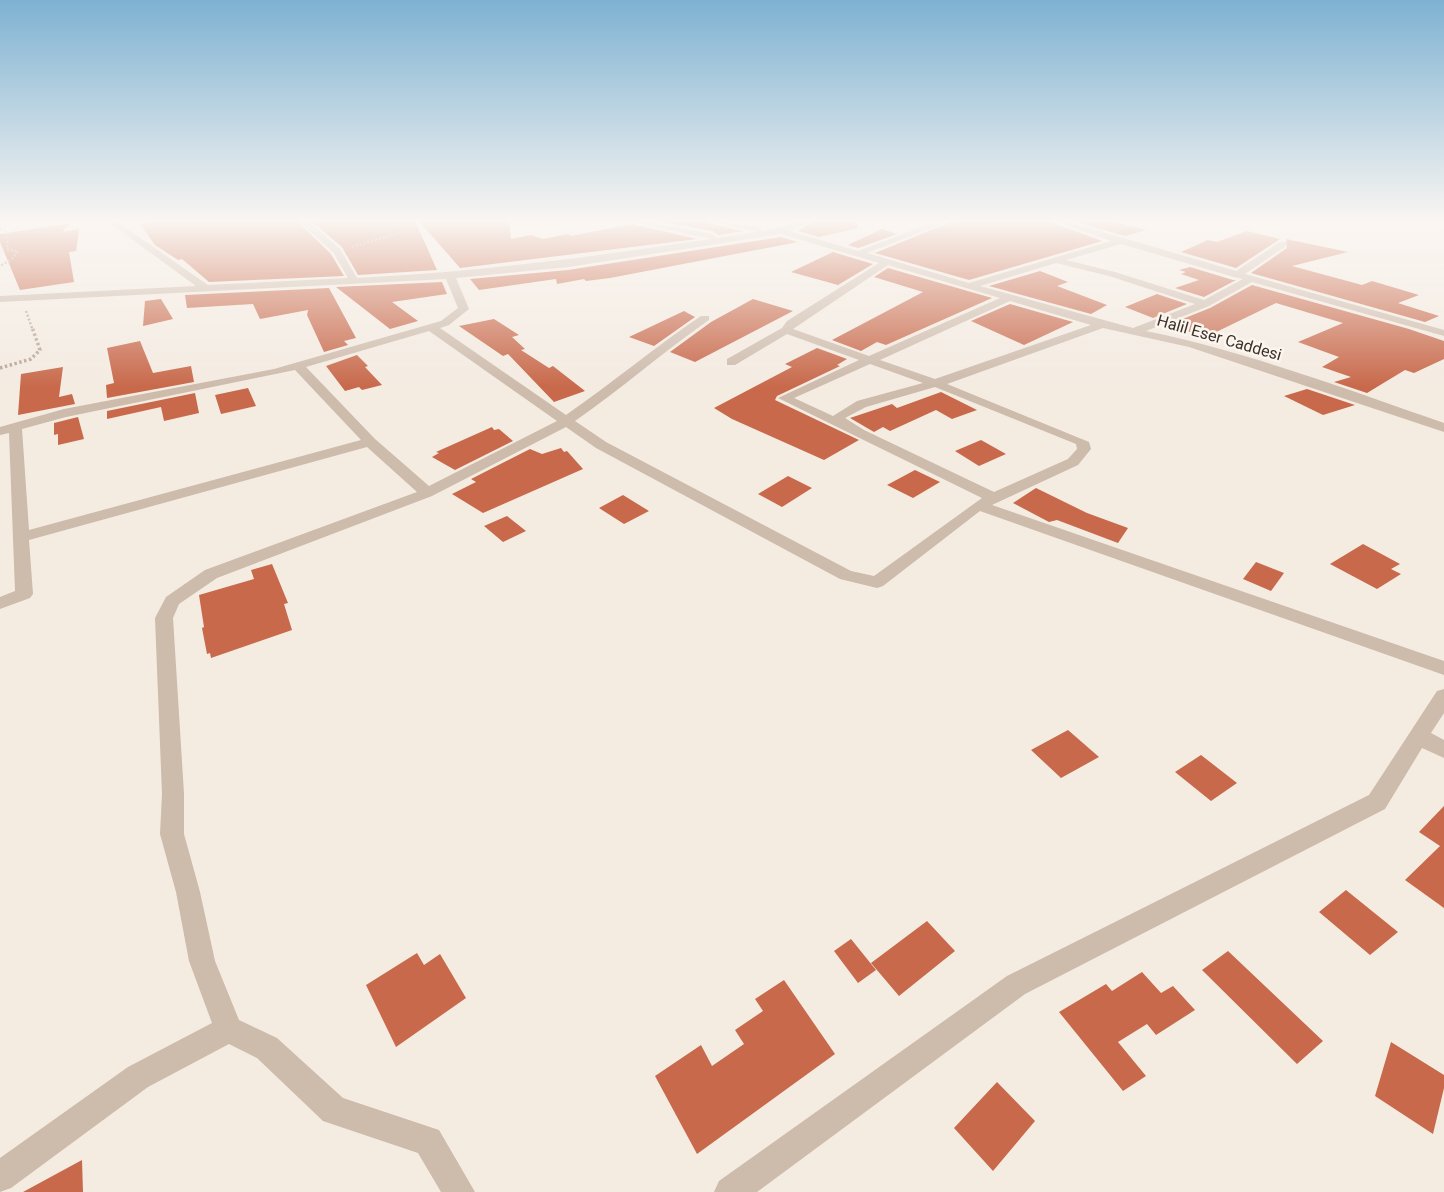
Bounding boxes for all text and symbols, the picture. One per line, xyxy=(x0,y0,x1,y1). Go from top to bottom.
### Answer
street label: Halil Eser Caddesi xyxy=(1154,312,1284,366)

